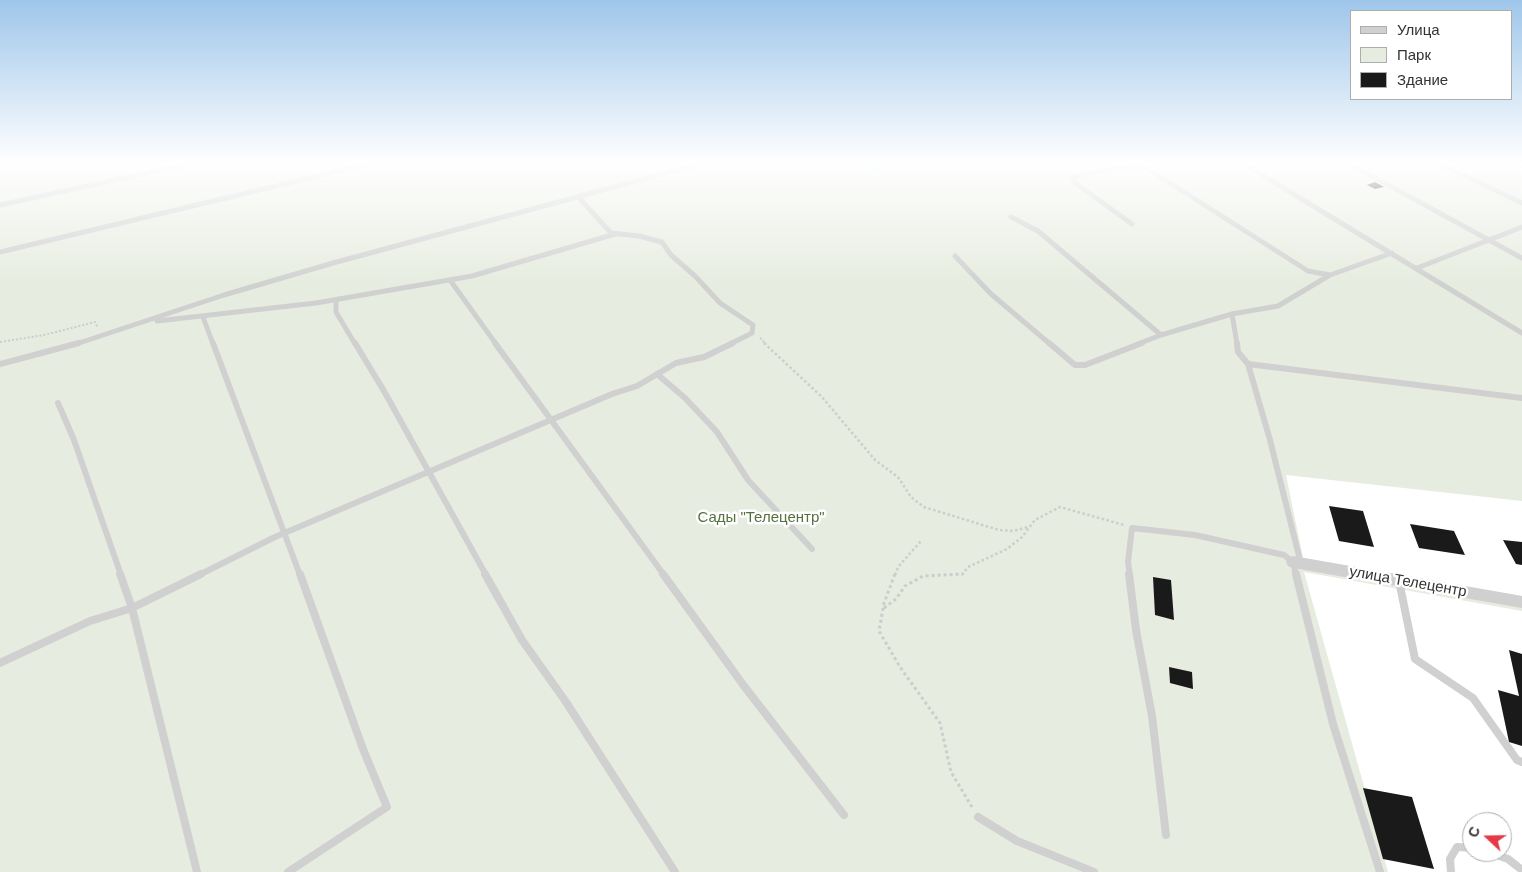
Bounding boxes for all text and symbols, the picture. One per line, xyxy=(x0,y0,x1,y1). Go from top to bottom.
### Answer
legend xyxy=(1350,10,1512,100)
text: Улица xyxy=(1397,21,1440,38)
text: Парк xyxy=(1397,46,1431,63)
text: Здание xyxy=(1397,71,1448,88)
park label: Сады "Телецентр" xyxy=(697,509,825,527)
street label: улица Телецентр xyxy=(1348,563,1468,601)
north arrow xyxy=(1462,812,1512,862)
text: С xyxy=(1465,824,1483,840)

